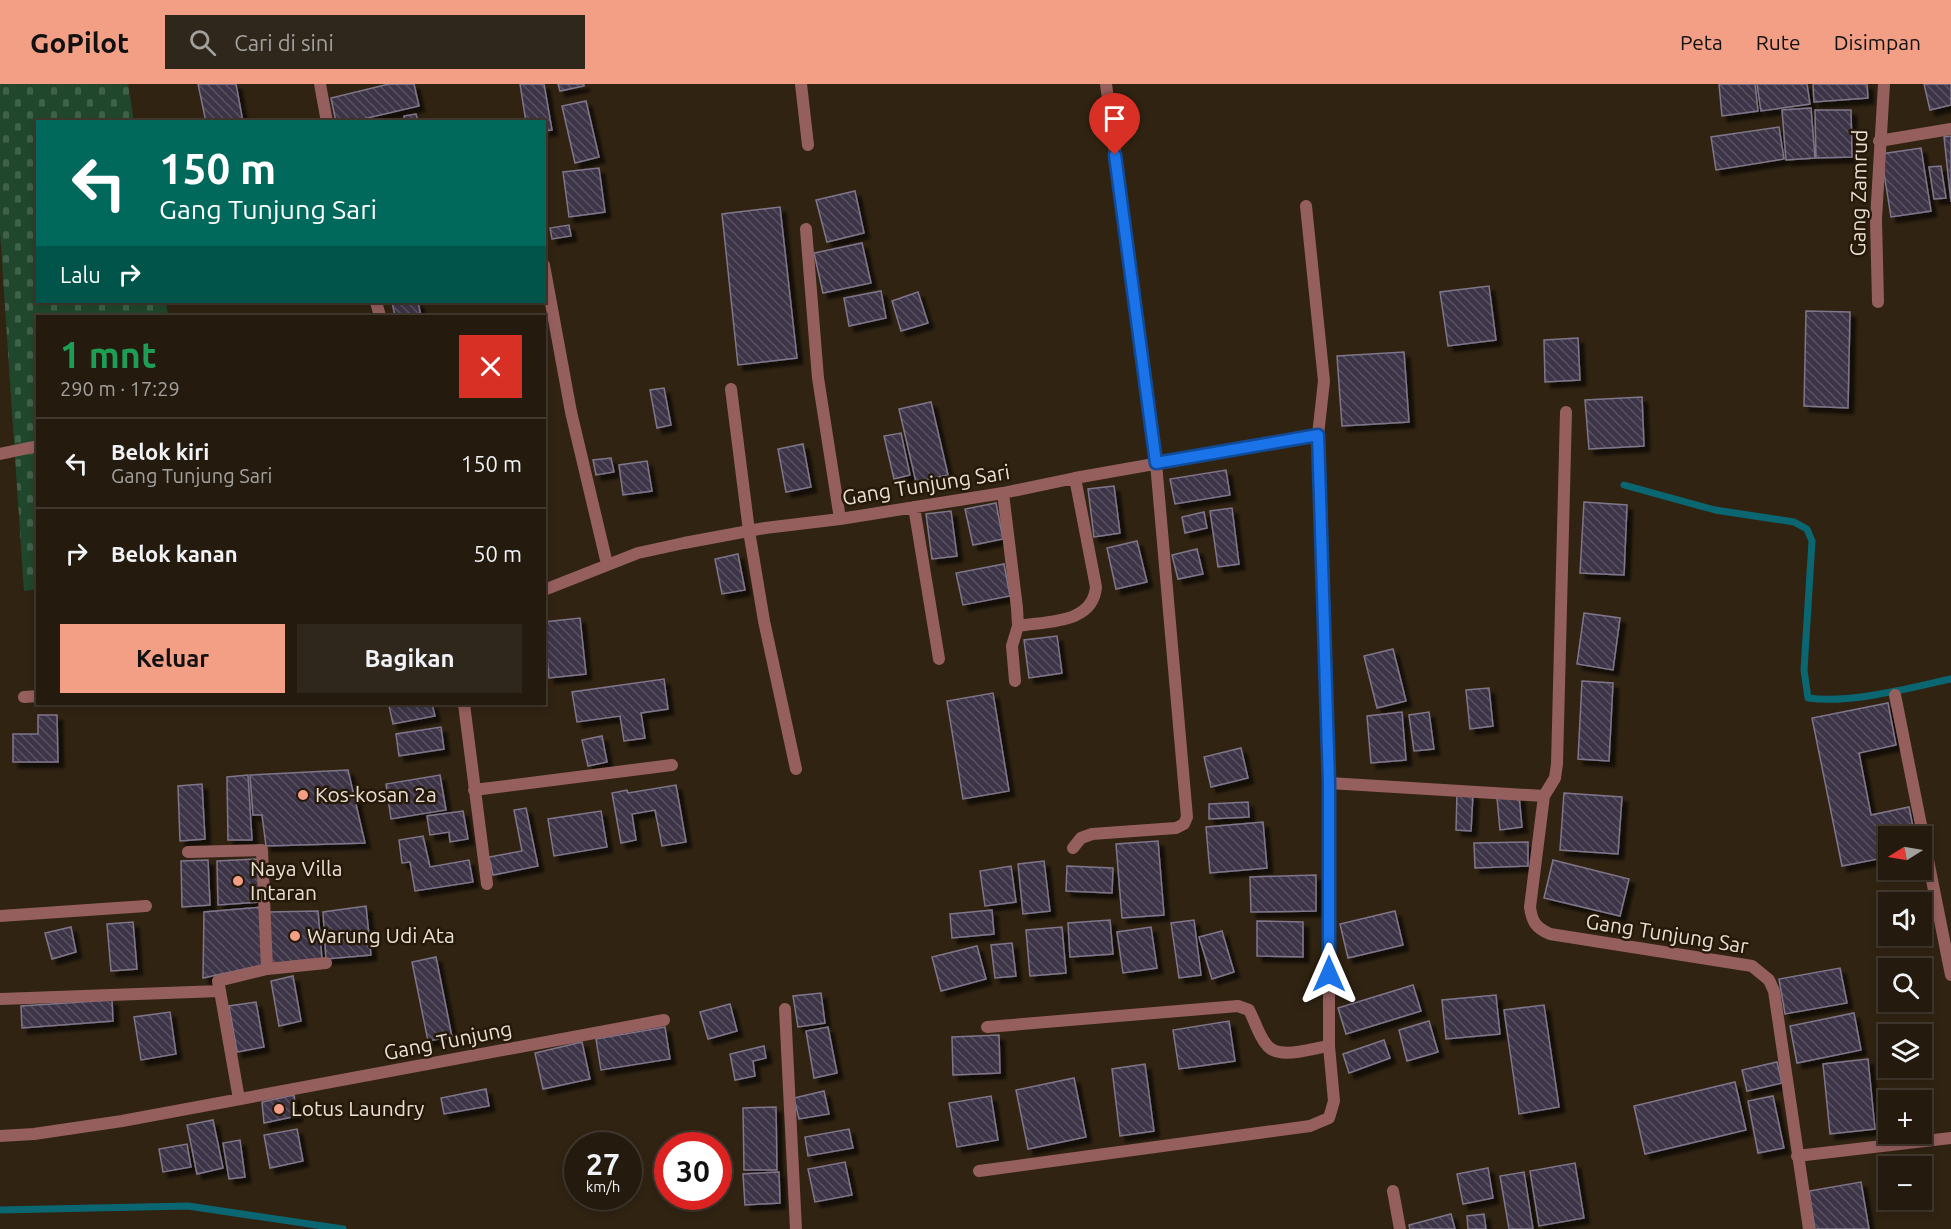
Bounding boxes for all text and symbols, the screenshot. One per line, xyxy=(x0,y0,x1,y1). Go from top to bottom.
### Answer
search box xyxy=(165,15,585,69)
icon: search xyxy=(186,26,219,59)
text: GoPilot xyxy=(30,27,129,58)
text: Cari di sini xyxy=(234,30,334,55)
text: Peta xyxy=(1680,30,1723,54)
text: Rute xyxy=(1756,30,1801,54)
text: Disimpan xyxy=(1834,30,1921,54)
pin xyxy=(1089,93,1140,155)
icon: arrive xyxy=(1098,102,1131,135)
street label: Gang Zamrud xyxy=(1845,129,1871,257)
icon: left xyxy=(60,144,138,222)
text: 150 m xyxy=(159,145,276,192)
text: Gang Tunjung Sari xyxy=(159,194,377,224)
icon: right xyxy=(113,258,146,291)
text: Lalu xyxy=(60,262,101,287)
text: 1 mnt xyxy=(60,334,156,375)
button: close xyxy=(459,335,522,398)
text: 290 m · 17:29 xyxy=(60,377,180,400)
text: Belok kiri xyxy=(111,439,209,464)
icon: left xyxy=(60,447,93,480)
text: 150 m xyxy=(461,451,522,476)
street label: Gang Tunjung Sari xyxy=(840,459,1011,509)
text: Gang Tunjung Sari xyxy=(111,464,272,487)
icon: right xyxy=(60,537,93,570)
text: Belok kanan xyxy=(111,541,238,566)
text: 50 m xyxy=(473,541,522,566)
button: Keluar xyxy=(60,624,285,693)
button: Bagikan xyxy=(297,624,522,693)
place label: Kos-kosan 2a xyxy=(315,782,437,806)
marker: Kos-kosan 2a xyxy=(296,788,310,802)
north arrow xyxy=(1878,826,1932,880)
map controls xyxy=(1878,826,1932,1210)
place label: Naya Villa Intaran xyxy=(250,856,342,904)
marker: Naya Villa Intaran xyxy=(231,874,245,888)
button: sound xyxy=(1878,892,1932,946)
street label: Gang Tunjung Sar xyxy=(1584,908,1750,958)
place label: Warung Udi Ata xyxy=(307,923,455,947)
marker: Warung Udi Ata xyxy=(288,929,302,943)
position arrow xyxy=(1297,942,1361,1006)
button: search xyxy=(1878,958,1932,1012)
street label: Gang Tunjung xyxy=(382,1016,514,1064)
button: layers xyxy=(1878,1024,1932,1078)
button: + xyxy=(1878,1090,1932,1144)
place label: Lotus Laundry xyxy=(291,1096,424,1120)
marker: Lotus Laundry xyxy=(272,1102,286,1116)
speed limit sign: 30 xyxy=(654,1132,732,1210)
text: 27 xyxy=(586,1147,620,1181)
button: − xyxy=(1878,1156,1932,1210)
text: km/h xyxy=(586,1178,620,1195)

